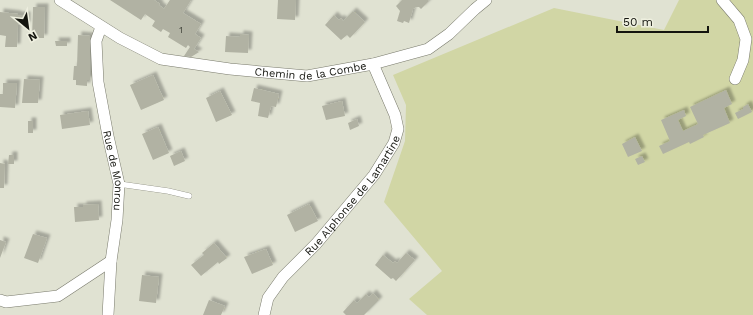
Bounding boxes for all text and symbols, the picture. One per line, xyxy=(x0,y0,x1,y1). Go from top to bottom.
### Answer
north arrow xyxy=(8,8,48,48)
scale bar xyxy=(617,8,708,34)
text: 50 m xyxy=(623,15,653,29)
house number: 1 xyxy=(179,25,183,35)
text: N xyxy=(26,29,39,44)
street label: Chemin de la Combe xyxy=(254,59,368,83)
street label: Rue de Monrou xyxy=(100,129,125,211)
street label: Rue Alphonse de Lamartine xyxy=(302,134,403,258)

